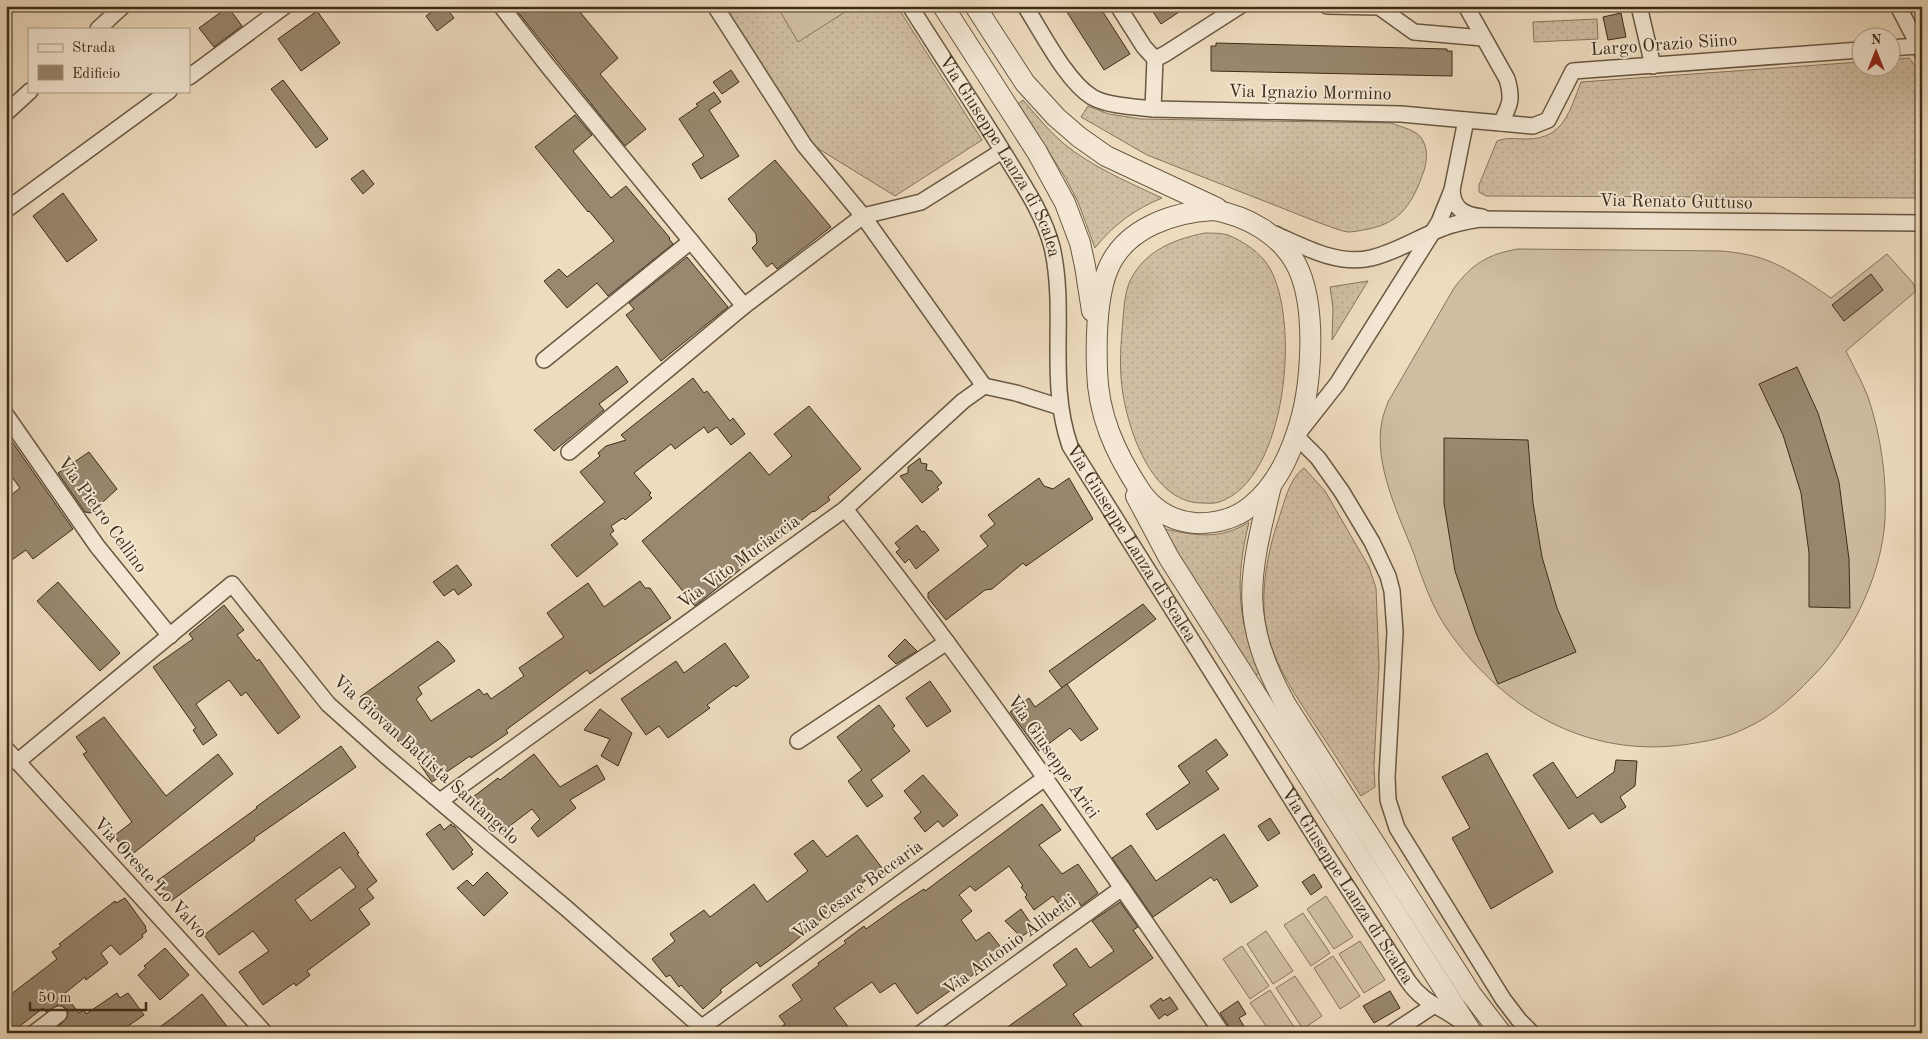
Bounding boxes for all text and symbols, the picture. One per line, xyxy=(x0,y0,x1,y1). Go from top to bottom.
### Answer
legend xyxy=(28,28,190,92)
north arrow xyxy=(1850,28,1900,78)
street label: Largo Orazio Siino xyxy=(1590,31,1738,59)
text: N xyxy=(1871,33,1882,47)
text: Strada xyxy=(72,41,116,56)
street label: Via Giuseppe Lanza di Scalea xyxy=(935,53,1063,259)
text: Edificio xyxy=(72,67,120,82)
street label: Via Ignazio Mormino xyxy=(1228,83,1392,103)
street label: Via Renato Guttuso xyxy=(1599,192,1753,212)
street label: Via Giuseppe Lanza di Scalea xyxy=(1063,441,1200,645)
street label: Via Pietro Cellino xyxy=(54,454,150,576)
street label: Via Vito Muciaccia xyxy=(675,512,803,612)
street label: Via Giovan Battista Santangelo xyxy=(329,672,523,848)
street label: Via Giuseppe Arici xyxy=(1004,692,1102,822)
street label: Via Giuseppe Lanza di Scalea xyxy=(1278,785,1417,987)
street label: Via Oreste Lo Valvo xyxy=(90,814,210,942)
street label: Via Cesare Beccaria xyxy=(790,837,927,943)
street label: Via Antonio Aliberti xyxy=(941,891,1080,999)
scale bar xyxy=(30,979,146,1011)
text: 50 m xyxy=(38,991,72,1006)

